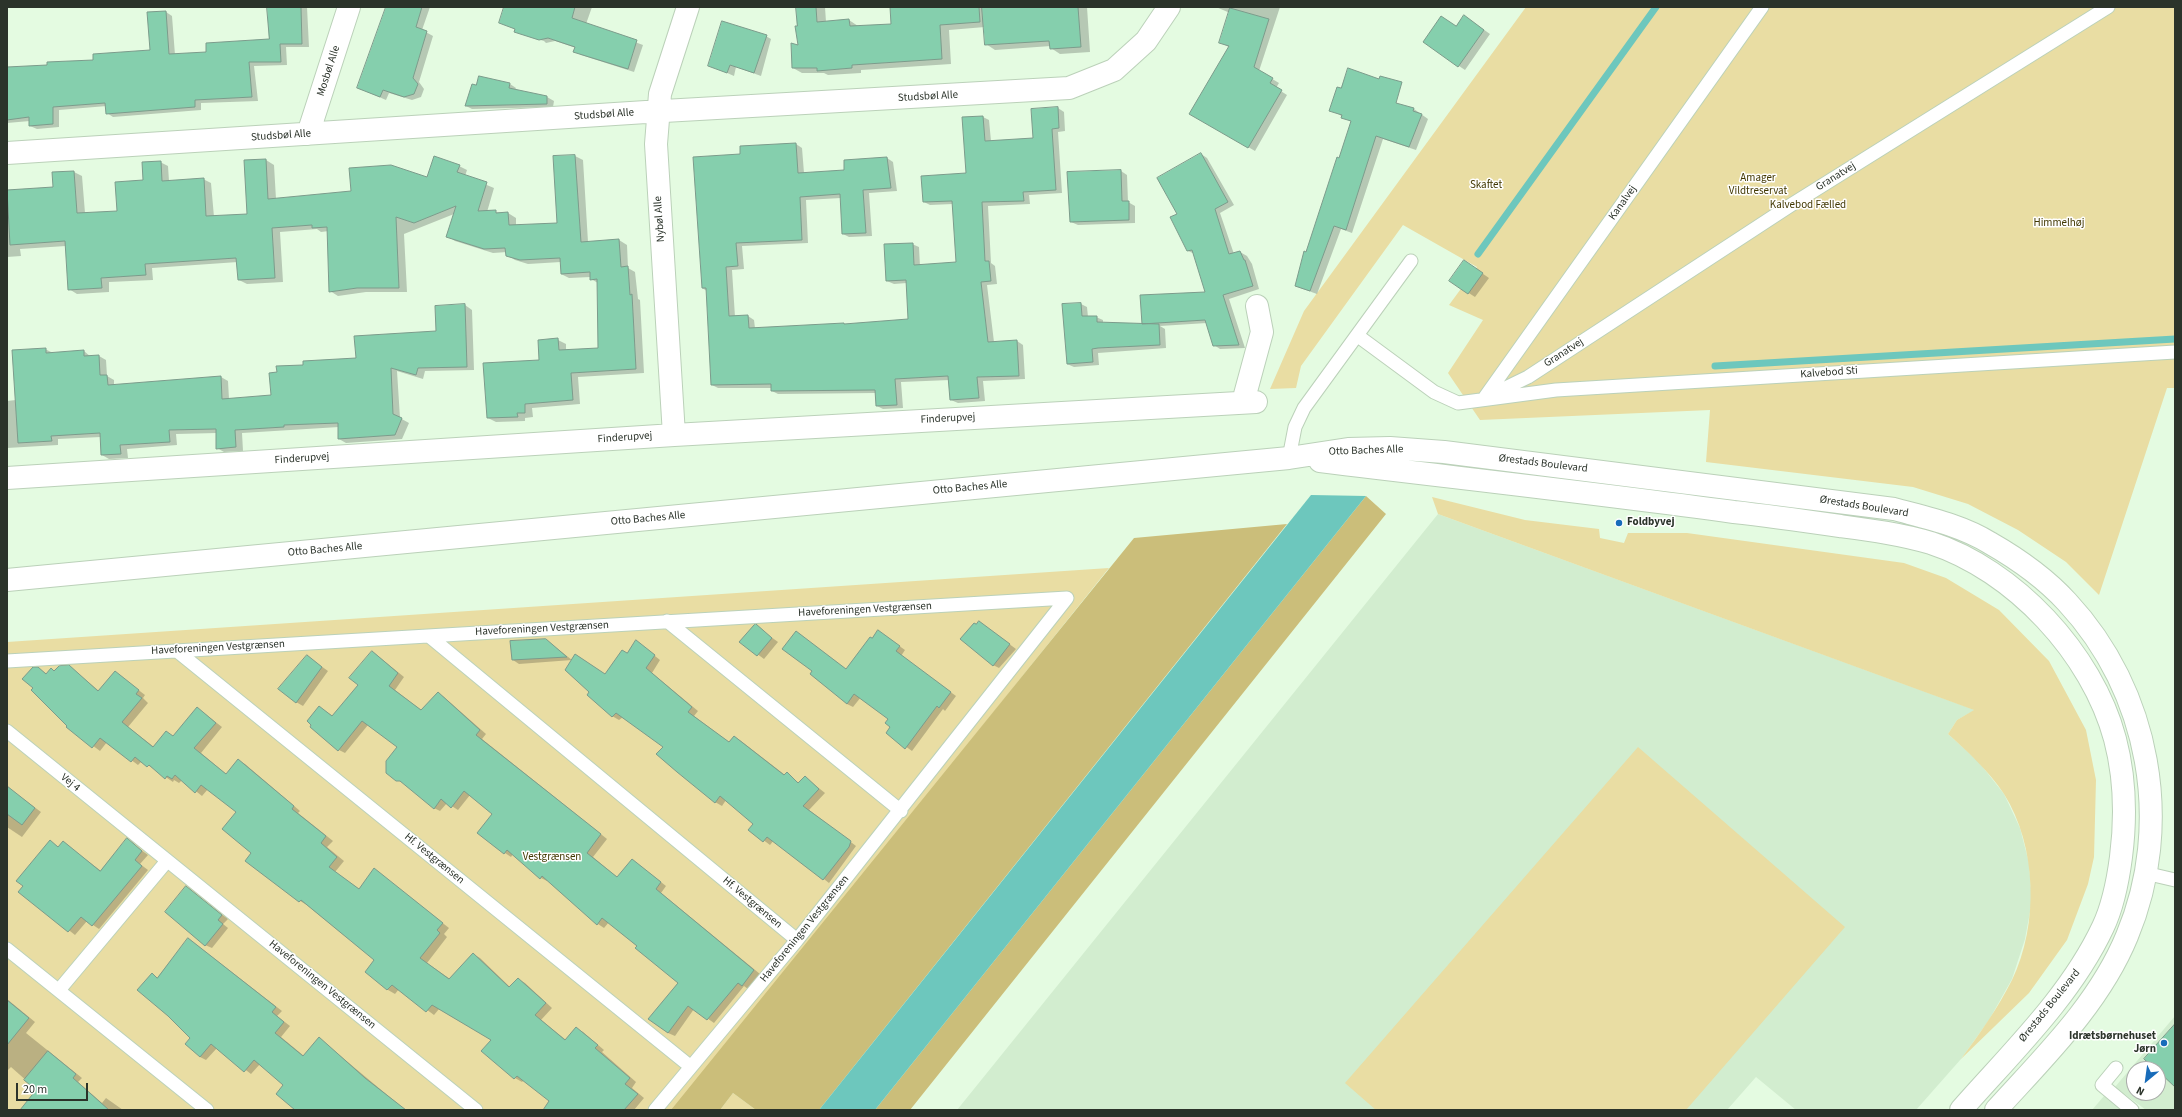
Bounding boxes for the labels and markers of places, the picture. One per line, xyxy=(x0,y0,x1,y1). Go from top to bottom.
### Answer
place label: Foldbyvej xyxy=(1627,516,1674,530)
marker: Foldbyvej xyxy=(1614,518,1624,528)
place label: Idrætsbørnehuset Jørn xyxy=(2069,1030,2156,1056)
marker: Idrætsbørnehuset Jørn xyxy=(2159,1038,2169,1048)

